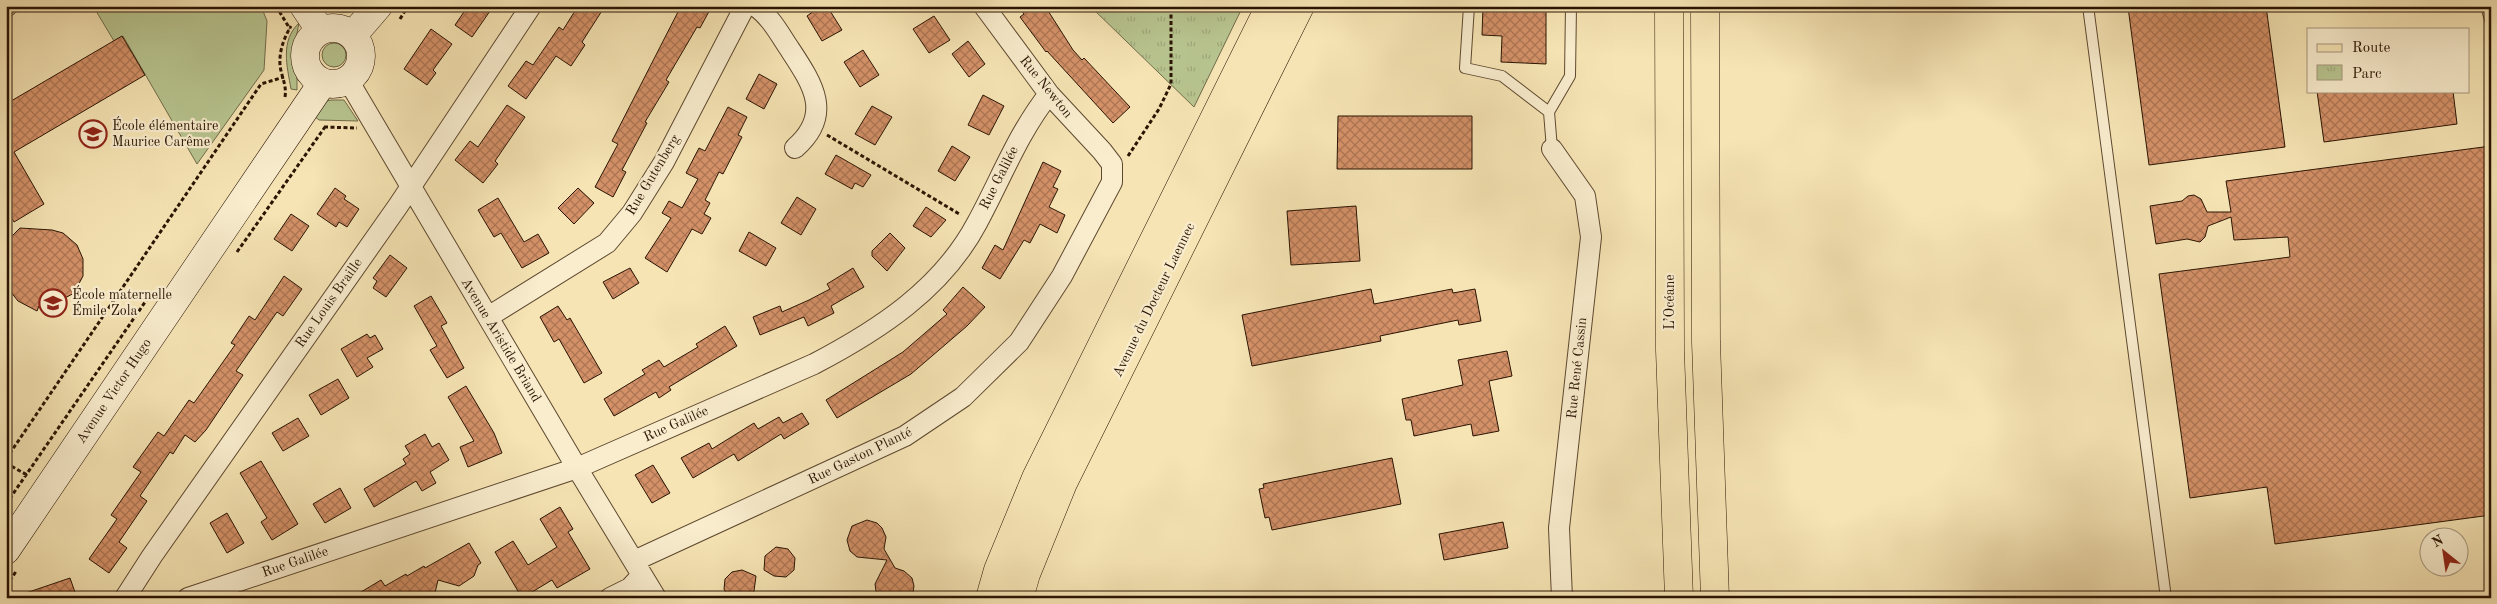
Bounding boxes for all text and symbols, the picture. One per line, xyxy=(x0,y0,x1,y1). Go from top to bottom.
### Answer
legend xyxy=(2307,28,2470,92)
text: Route xyxy=(2352,41,2390,56)
street label: Rue Newton xyxy=(1017,53,1075,121)
text: Parc xyxy=(2352,67,2382,82)
place label: École élémentaire Maurice Carême xyxy=(112,116,218,149)
school or university icon: École élémentaire Maurice Carême xyxy=(78,119,108,149)
street label: Rue Gutenberg xyxy=(624,132,683,218)
street label: Rue Galilée xyxy=(977,144,1021,212)
street label: Avenue du Docteur Laennec xyxy=(1110,221,1198,379)
street label: Rue Louis Braille xyxy=(293,256,365,350)
street label: L’Océane xyxy=(1663,274,1677,330)
street label: Avenue Aristide Briand xyxy=(458,276,544,404)
place label: École maternelle Émile Zola xyxy=(72,285,172,318)
school or university icon: École maternelle Émile Zola xyxy=(38,288,68,318)
street label: Rue René Cassin xyxy=(1565,316,1589,419)
street label: Avenue Victor Hugo xyxy=(74,336,154,446)
street label: Rue Galilée xyxy=(642,404,710,444)
street label: Rue Gaston Planté xyxy=(806,425,914,487)
north arrow xyxy=(2420,526,2470,576)
text: N xyxy=(2430,533,2446,550)
street label: Rue Galilée xyxy=(260,544,330,580)

